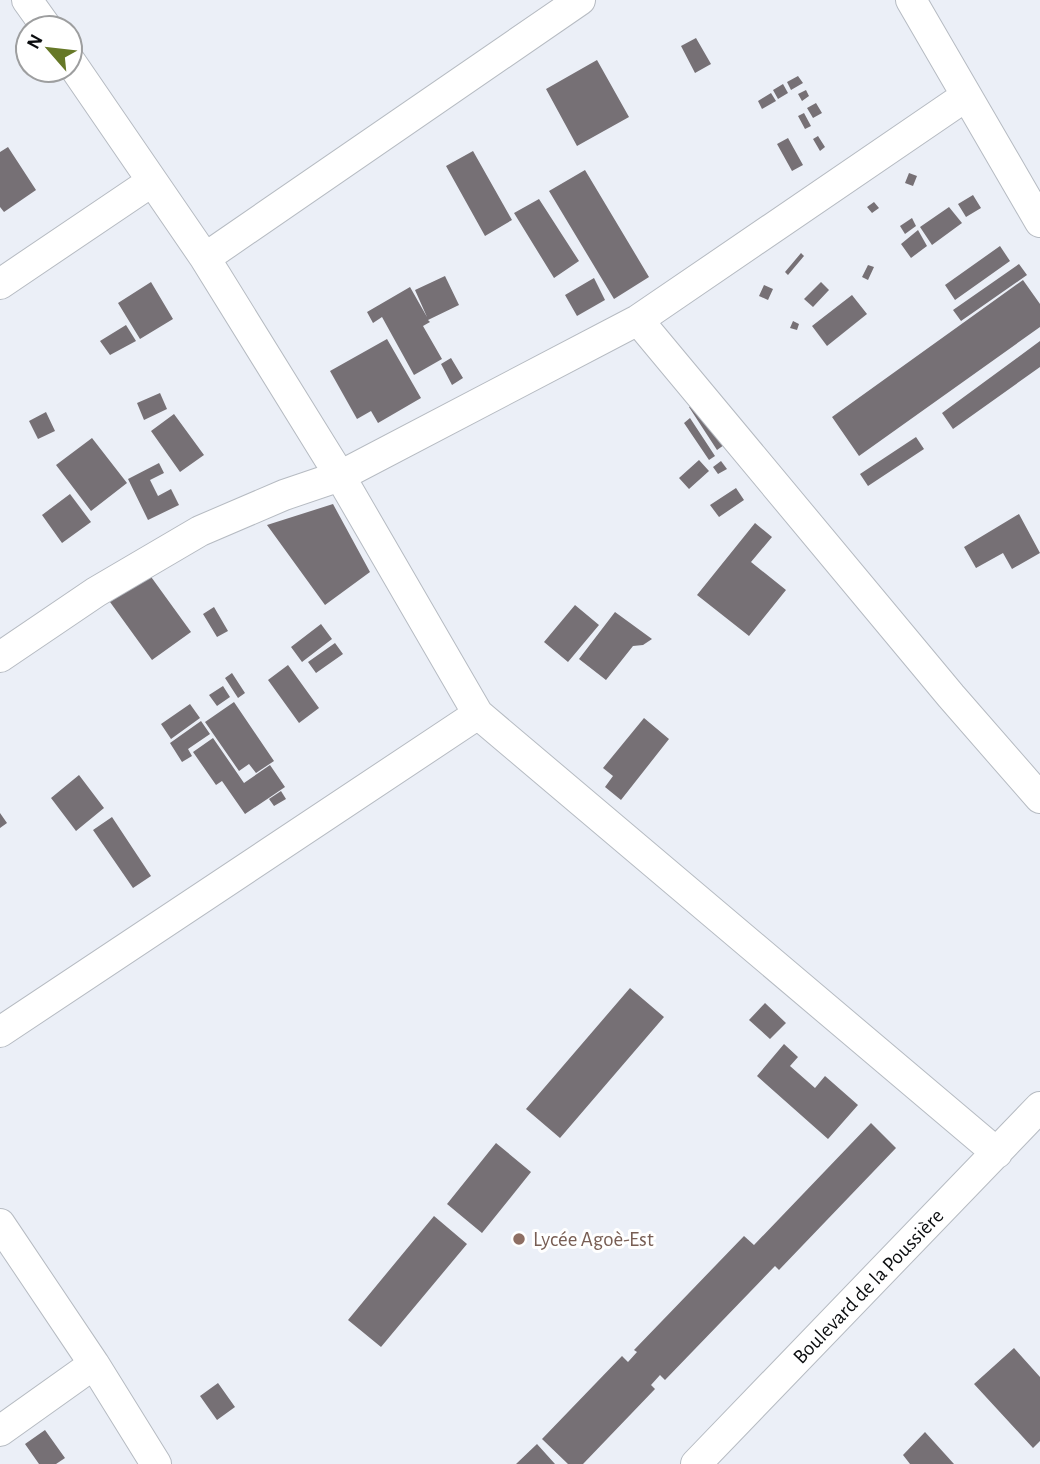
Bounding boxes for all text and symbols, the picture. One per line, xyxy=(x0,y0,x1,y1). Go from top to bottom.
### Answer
north arrow xyxy=(14,14,84,84)
text: N xyxy=(24,31,47,52)
street label: Boulevard de la Poussière xyxy=(789,1205,948,1368)
place label: Lycée Agoè-Est xyxy=(533,1229,654,1250)
marker: Lycée Agoè-Est xyxy=(511,1231,527,1247)

